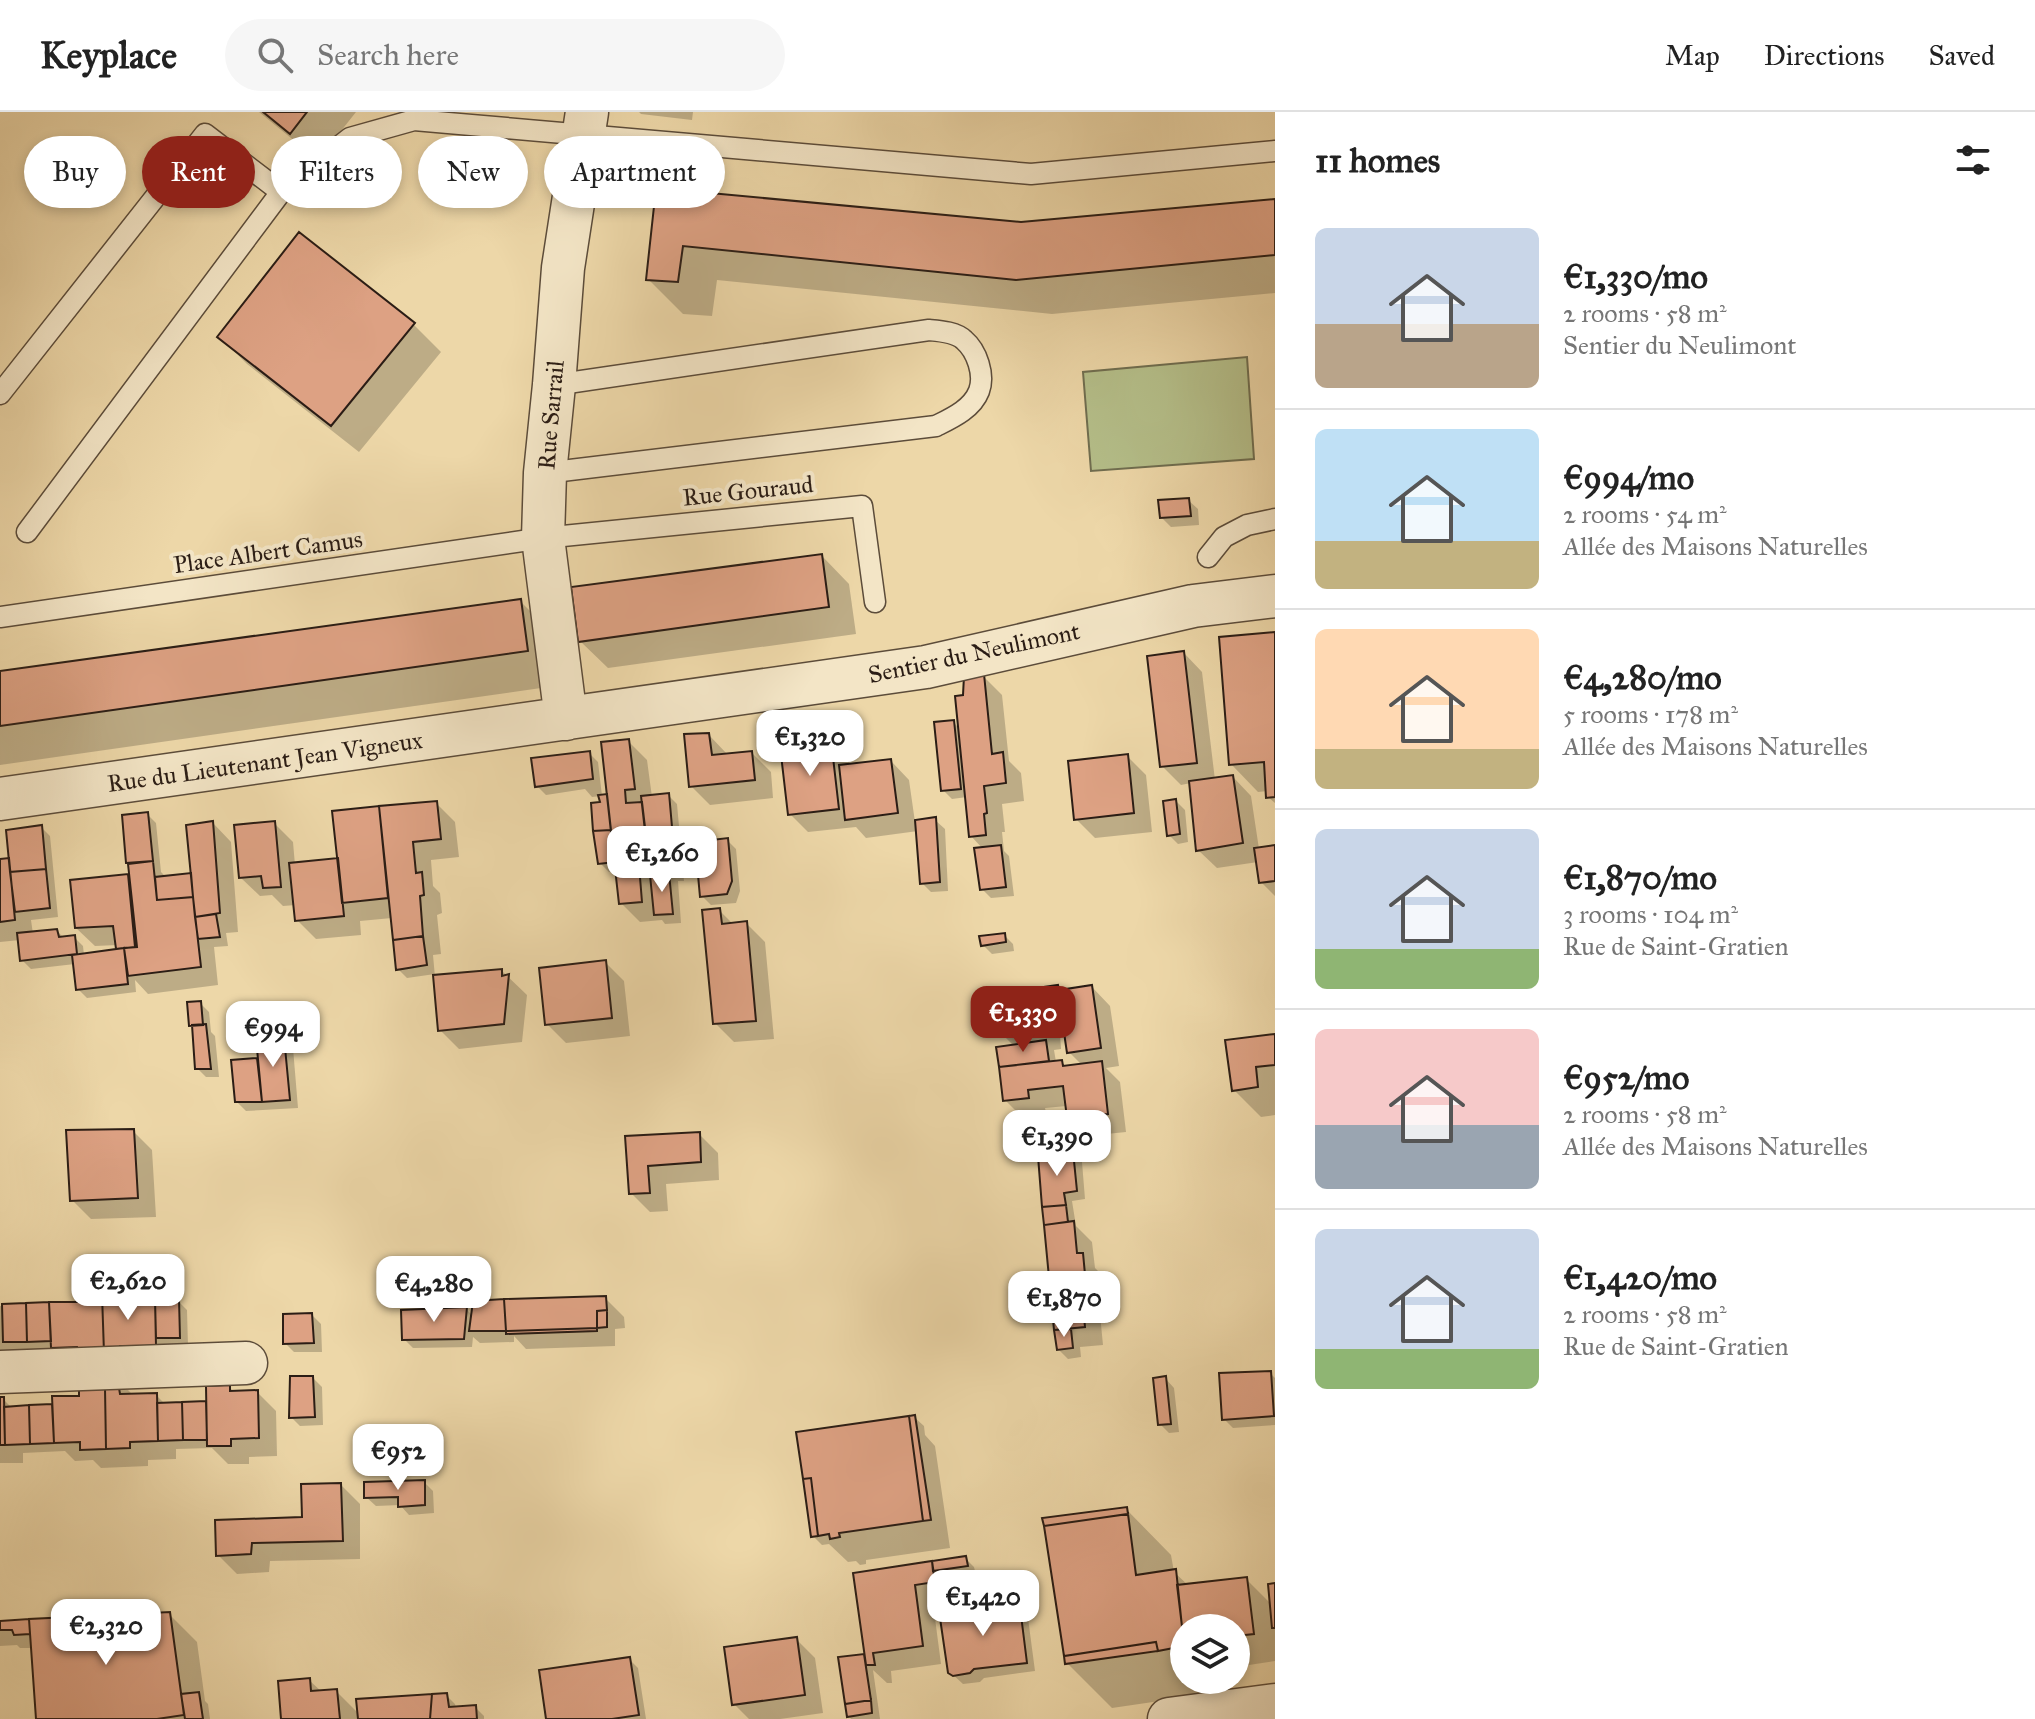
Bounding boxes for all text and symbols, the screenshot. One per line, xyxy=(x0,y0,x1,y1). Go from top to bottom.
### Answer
search box xyxy=(225,19,785,91)
text: Keyplace xyxy=(40,32,177,78)
icon: search xyxy=(253,33,297,77)
text: Search here xyxy=(317,37,459,73)
text: Map xyxy=(1665,38,1720,73)
text: Directions xyxy=(1764,38,1885,73)
text: Saved xyxy=(1929,38,1995,73)
chip: Buy xyxy=(24,136,126,208)
chip: Rent xyxy=(142,136,255,208)
chip: Filters xyxy=(271,136,402,208)
chip: New xyxy=(418,136,528,208)
chip: Apartment xyxy=(544,136,725,208)
icon: filters xyxy=(1951,138,1995,182)
text: 11 homes xyxy=(1315,140,1440,181)
text: €1,330/mo xyxy=(1563,256,1708,297)
icon: home xyxy=(1379,260,1475,356)
text: 2 rooms · 58 m² xyxy=(1563,297,1727,329)
text: Sentier du Neulimont xyxy=(1563,329,1796,361)
street label: Rue Sarrail xyxy=(531,359,571,471)
text: €994/mo xyxy=(1563,457,1694,498)
icon: home xyxy=(1379,461,1475,557)
street label: Rue Gouraud xyxy=(681,469,815,513)
text: 2 rooms · 54 m² xyxy=(1563,498,1727,530)
street label: Place Albert Camus xyxy=(172,524,364,580)
text: Allée des Maisons Naturelles xyxy=(1563,530,1868,562)
street label: Sentier du Neulimont xyxy=(866,616,1083,690)
text: €4,280/mo xyxy=(1563,657,1722,698)
icon: home xyxy=(1379,661,1475,757)
text: 5 rooms · 178 m² xyxy=(1563,698,1738,730)
pin: €1,320 xyxy=(745,710,875,778)
text: €1,320 xyxy=(774,720,846,752)
street label: Rue du Lieutenant Jean Vigneux xyxy=(105,725,425,799)
text: Allée des Maisons Naturelles xyxy=(1563,730,1868,762)
pin: €1,260 xyxy=(597,826,727,894)
text: €1,260 xyxy=(625,836,699,868)
text: €1,870/mo xyxy=(1563,857,1717,898)
icon: home xyxy=(1379,861,1475,957)
text: 3 rooms · 104 m² xyxy=(1563,898,1738,930)
text: Rue de Saint-Gratien xyxy=(1563,930,1789,962)
pin: €1,330 xyxy=(958,986,1088,1054)
text: €1,330 xyxy=(989,996,1057,1028)
pin: €994 xyxy=(226,1001,320,1069)
text: €994 xyxy=(244,1011,302,1043)
text: €952/mo xyxy=(1563,1057,1689,1098)
icon: home xyxy=(1379,1061,1475,1157)
text: 2 rooms · 58 m² xyxy=(1563,1098,1727,1130)
pin: €1,390 xyxy=(992,1110,1122,1178)
text: €1,390 xyxy=(1021,1120,1093,1152)
text: Allée des Maisons Naturelles xyxy=(1563,1130,1868,1162)
pin: €2,620 xyxy=(63,1254,193,1322)
pin: €4,280 xyxy=(369,1256,499,1324)
text: €1,420/mo xyxy=(1563,1257,1717,1298)
icon: home xyxy=(1379,1261,1475,1357)
text: €2,620 xyxy=(89,1264,167,1296)
text: €4,280 xyxy=(394,1266,474,1298)
pin: €1,870 xyxy=(999,1271,1129,1339)
text: €1,870 xyxy=(1026,1281,1102,1313)
text: 2 rooms · 58 m² xyxy=(1563,1298,1727,1330)
text: Rue de Saint-Gratien xyxy=(1563,1330,1789,1362)
pin: €952 xyxy=(351,1424,445,1492)
text: €952 xyxy=(371,1434,425,1466)
pin: €1,420 xyxy=(918,1570,1048,1638)
text: €1,420 xyxy=(945,1580,1021,1612)
pin: €2,320 xyxy=(41,1599,171,1667)
text: €2,320 xyxy=(69,1609,143,1641)
map controls xyxy=(1170,1614,1250,1694)
button: layers xyxy=(1170,1614,1250,1694)

